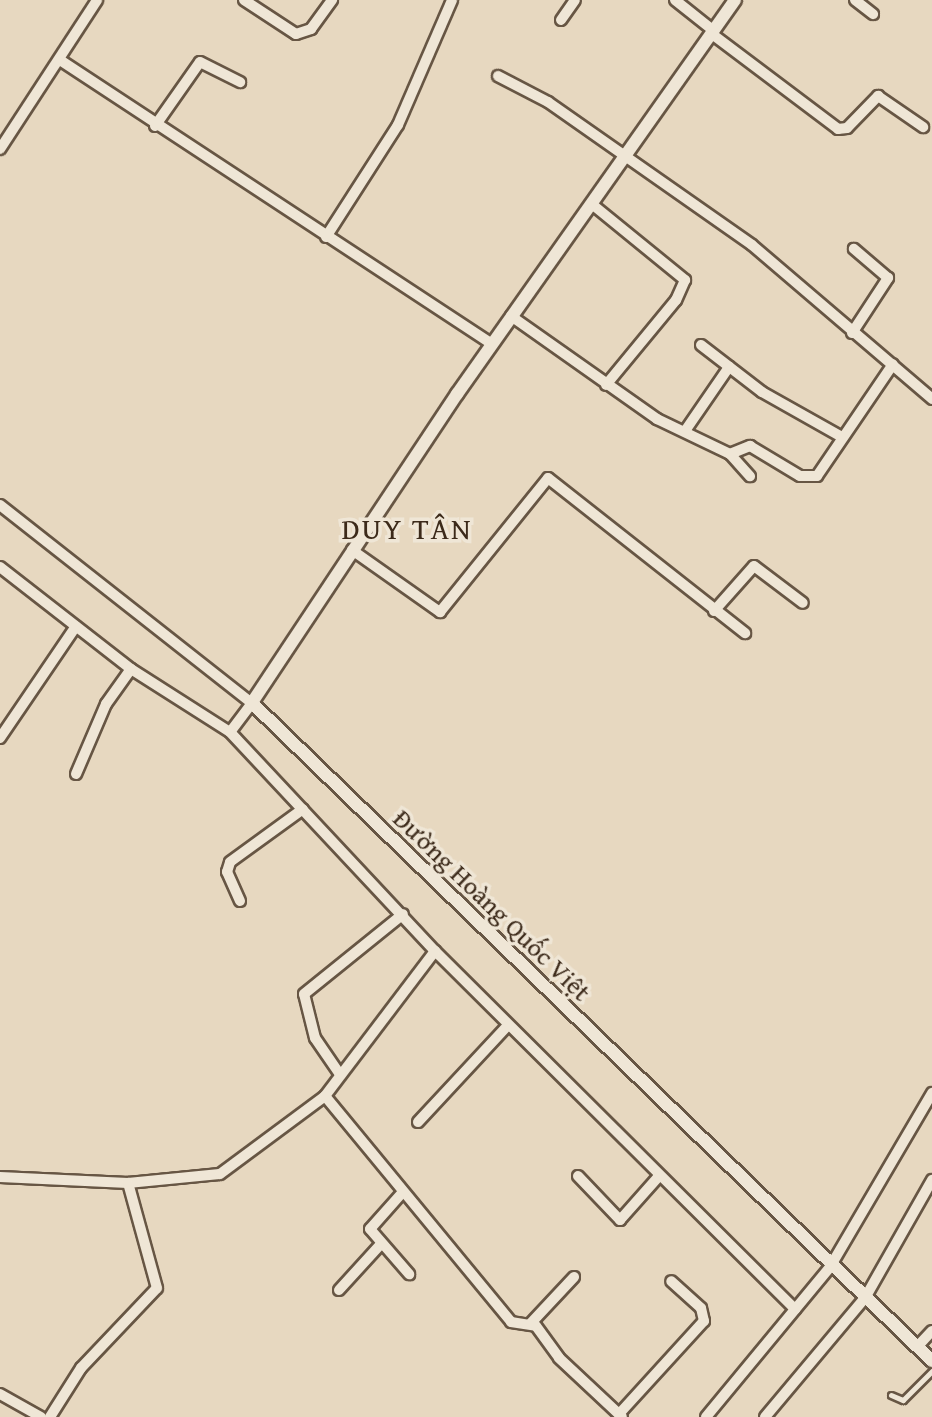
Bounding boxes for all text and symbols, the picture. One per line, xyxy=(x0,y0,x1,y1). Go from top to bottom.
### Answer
district label: DUY TÂN xyxy=(342,510,472,546)
street label: Đường Hoàng Quốc Việt xyxy=(387,803,597,1007)

